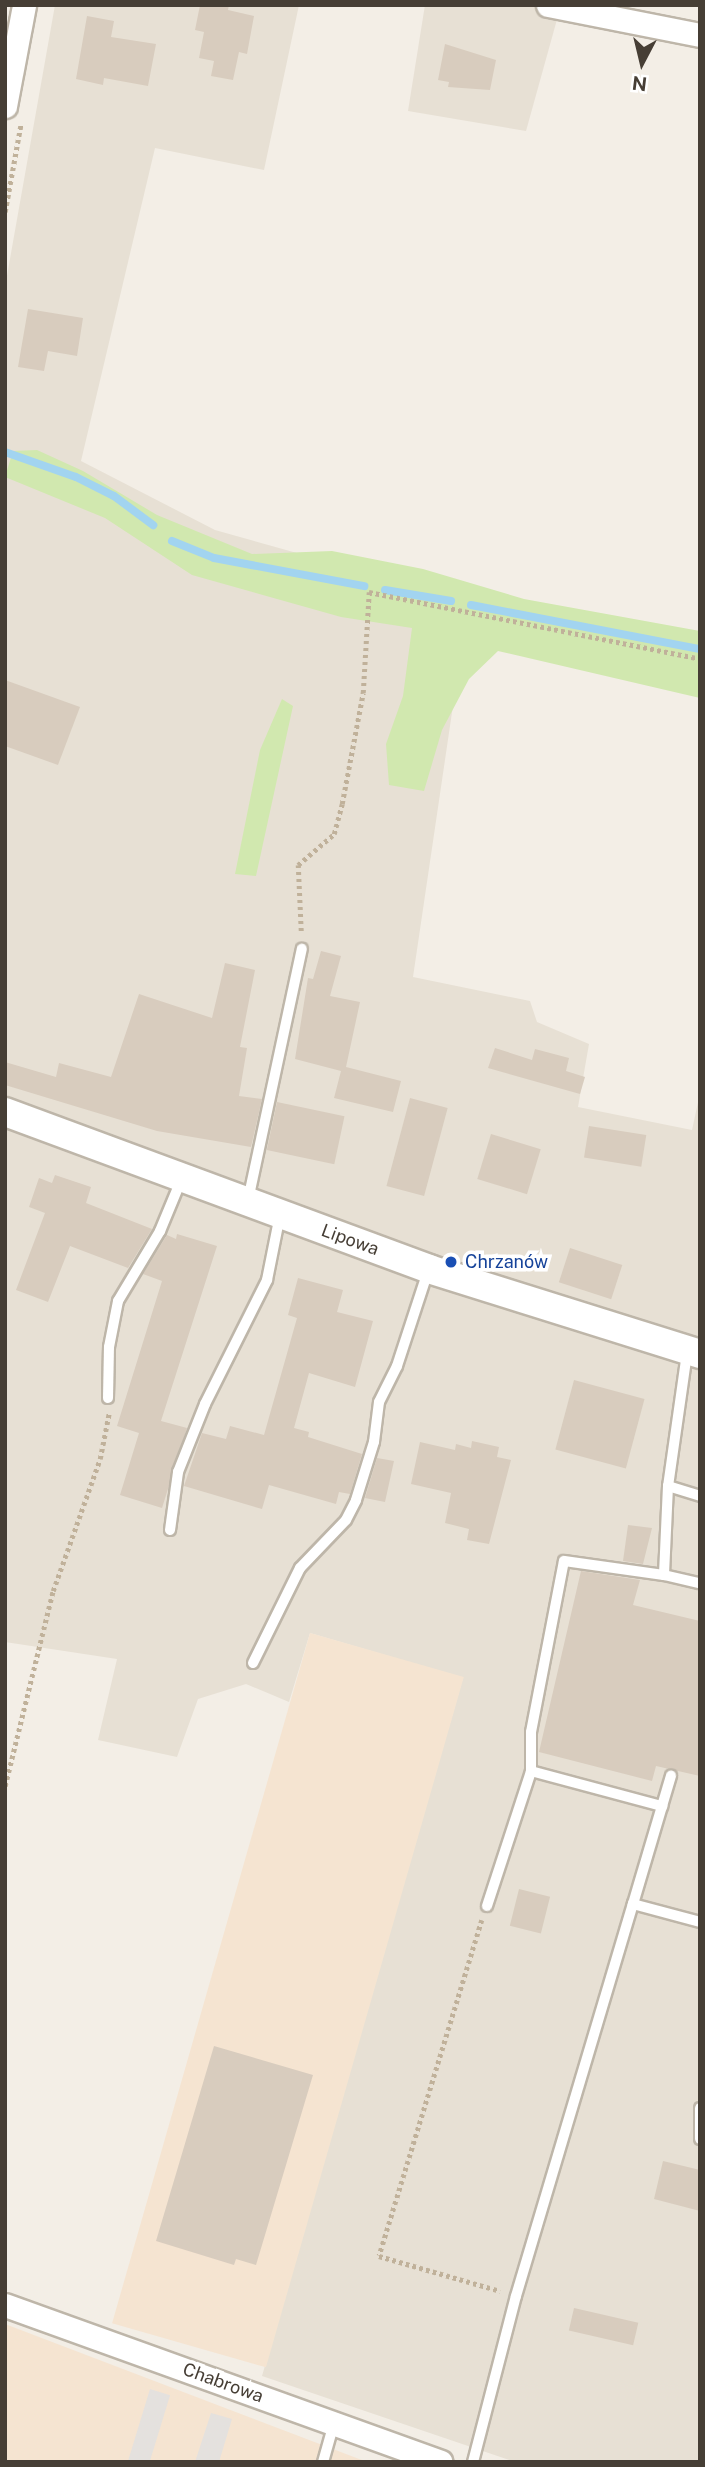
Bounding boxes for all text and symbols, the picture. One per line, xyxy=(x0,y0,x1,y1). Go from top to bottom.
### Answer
north arrow xyxy=(607,28,677,98)
text: N xyxy=(631,72,648,96)
street label: Lipowa xyxy=(318,1220,382,1260)
place label: Chrzanów xyxy=(465,1251,548,1273)
marker: Chrzanów xyxy=(443,1254,459,1270)
street label: Chabrowa xyxy=(180,2358,266,2408)

